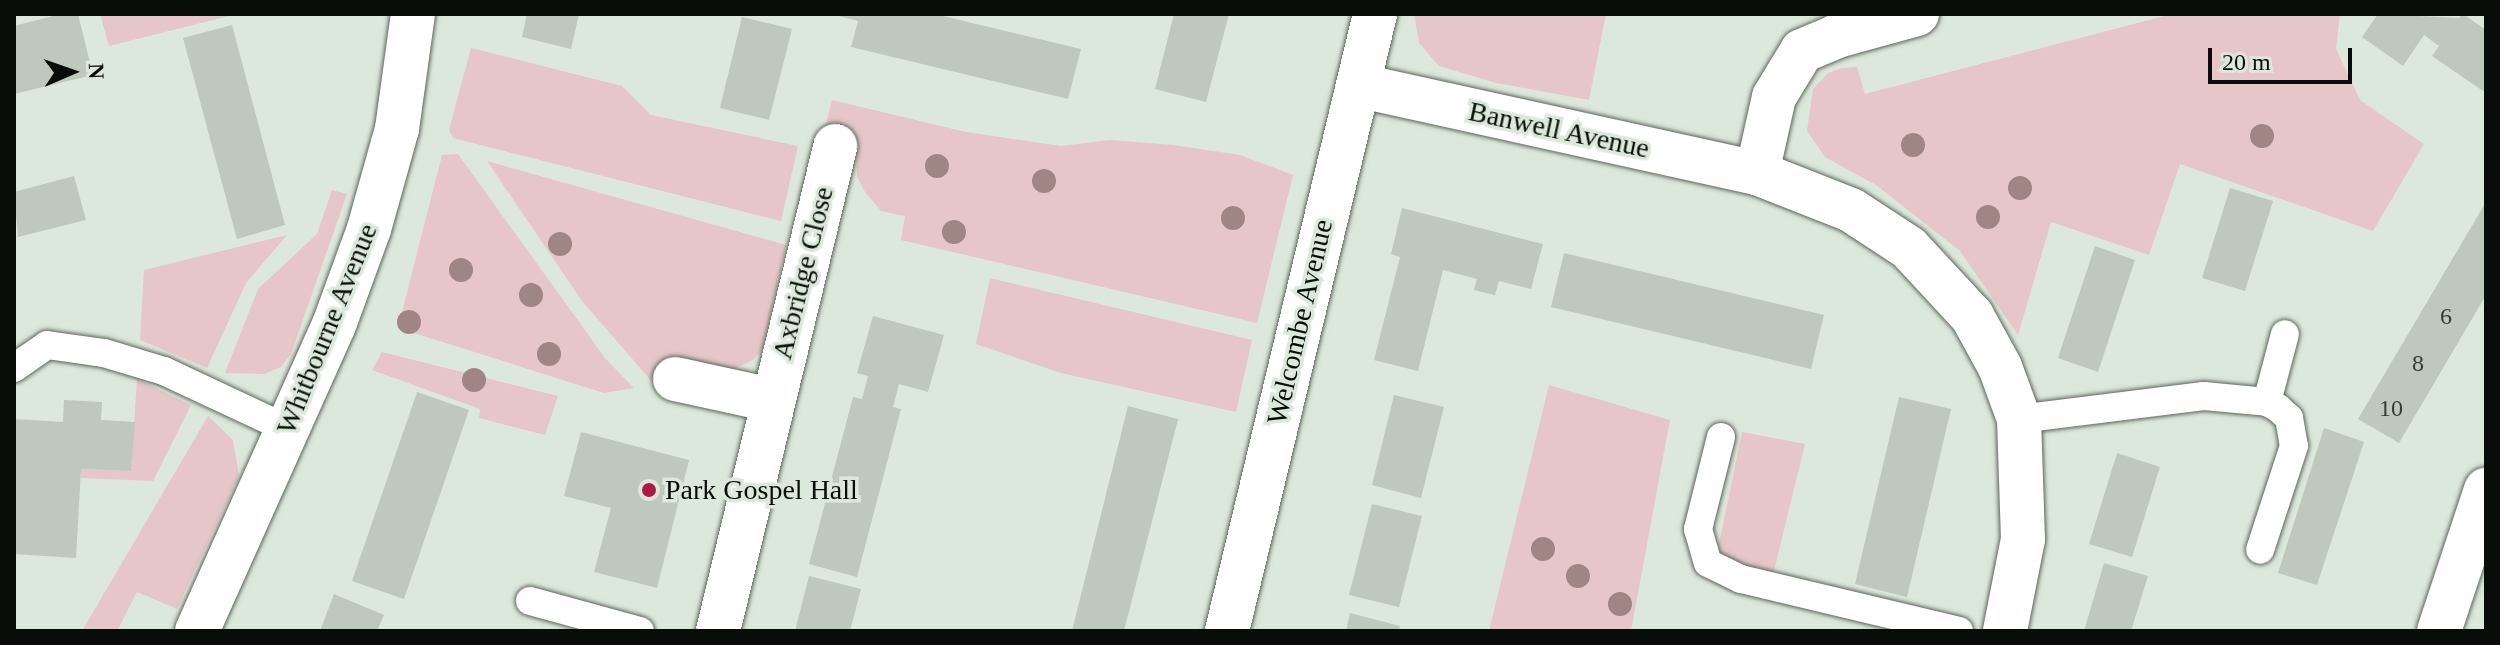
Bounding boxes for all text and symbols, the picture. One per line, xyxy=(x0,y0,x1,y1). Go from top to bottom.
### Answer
north arrow xyxy=(32,32,112,112)
scale bar xyxy=(2212,32,2356,82)
text: 20 m xyxy=(2222,49,2271,75)
text: N xyxy=(84,63,109,80)
street label: Banwell Avenue xyxy=(1465,94,1653,166)
street label: Axbridge Close xyxy=(765,183,841,363)
street label: Welcombe Avenue xyxy=(1260,215,1340,429)
street label: Whitbourne Avenue xyxy=(269,218,385,440)
house number: 6 xyxy=(2440,303,2452,331)
house number: 8 xyxy=(2412,350,2424,378)
house number: 10 xyxy=(2379,395,2403,423)
place label: Park Gospel Hall xyxy=(665,473,858,507)
marker: Park Gospel Hall xyxy=(640,481,658,499)

